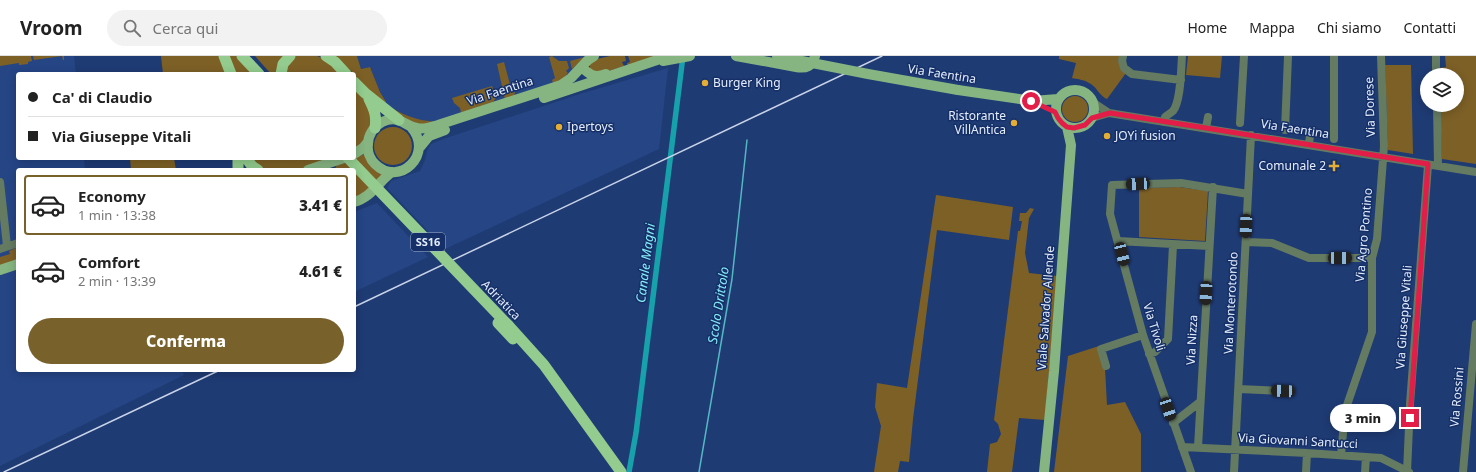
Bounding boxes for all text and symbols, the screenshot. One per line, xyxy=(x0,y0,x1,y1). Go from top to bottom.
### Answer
search box xyxy=(107,10,387,46)
text: Vroom xyxy=(20,15,83,41)
icon: search xyxy=(121,17,143,39)
text: Cerca qui xyxy=(153,18,218,38)
text: Home xyxy=(1187,18,1227,37)
text: Mappa xyxy=(1249,18,1295,37)
text: Chi siamo xyxy=(1317,18,1381,37)
text: Contatti xyxy=(1403,18,1456,37)
street label: Via Faentina xyxy=(907,60,977,87)
map controls xyxy=(1420,68,1464,112)
button: layers xyxy=(1420,68,1464,112)
street label: Via Faentina xyxy=(464,72,535,109)
place label: Burger King xyxy=(713,74,781,91)
street label: Via Dorese xyxy=(1360,76,1379,137)
marker: Burger King xyxy=(700,78,710,88)
text: Ca' di Claudio xyxy=(52,87,152,107)
route start xyxy=(1022,92,1040,110)
place label: Ristorante VillAntica xyxy=(948,107,1006,138)
street label: Via Faentina xyxy=(1260,115,1330,142)
place label: Ipertoys xyxy=(567,118,614,135)
marker: Ristorante VillAntica xyxy=(1009,118,1019,128)
marker: Ipertoys xyxy=(554,122,564,132)
text: Via Giuseppe Vitali xyxy=(52,126,191,146)
place label: JOYi fusion xyxy=(1114,127,1176,144)
marker: JOYi fusion xyxy=(1102,131,1112,141)
place label: Comunale 2 xyxy=(1259,157,1326,174)
marker: Comunale 2 xyxy=(1329,161,1339,171)
car xyxy=(1126,177,1150,191)
text: Economy xyxy=(78,186,146,206)
icon: car xyxy=(30,187,66,223)
street label: Via Agro Pontino xyxy=(1351,187,1376,283)
text: 3.41 € xyxy=(299,195,342,215)
text: 1 min · 13:38 xyxy=(78,206,156,224)
car xyxy=(1240,214,1252,238)
water label: Canale Magni xyxy=(631,222,659,304)
road number: SS16 xyxy=(411,233,445,251)
car xyxy=(1113,241,1131,267)
street label: Viale Salvador Allende xyxy=(1033,245,1058,370)
street label: Via Monterotondo xyxy=(1219,251,1242,355)
text: Comfort xyxy=(78,252,140,272)
car xyxy=(1328,252,1352,264)
icon: car xyxy=(30,253,66,289)
text: 4.61 € xyxy=(299,261,342,281)
street label: Via Giuseppe Vitali xyxy=(1391,264,1416,369)
water label: Scolo Drittolo xyxy=(703,265,733,345)
text: 2 min · 13:39 xyxy=(78,272,156,290)
street label: Adriatica xyxy=(478,276,525,323)
car xyxy=(1199,281,1213,305)
street label: Via Tivoli xyxy=(1139,301,1170,353)
street label: Via Nizza xyxy=(1182,314,1201,366)
button: Conferma xyxy=(28,318,344,364)
street label: Via Rossini xyxy=(1445,366,1468,428)
car xyxy=(1271,385,1295,397)
car xyxy=(1158,396,1178,422)
callout: 3 min xyxy=(1330,404,1396,432)
text: 3 min xyxy=(1345,409,1381,427)
route end xyxy=(1401,409,1419,427)
street label: Via Giovanni Santucci xyxy=(1238,429,1358,452)

